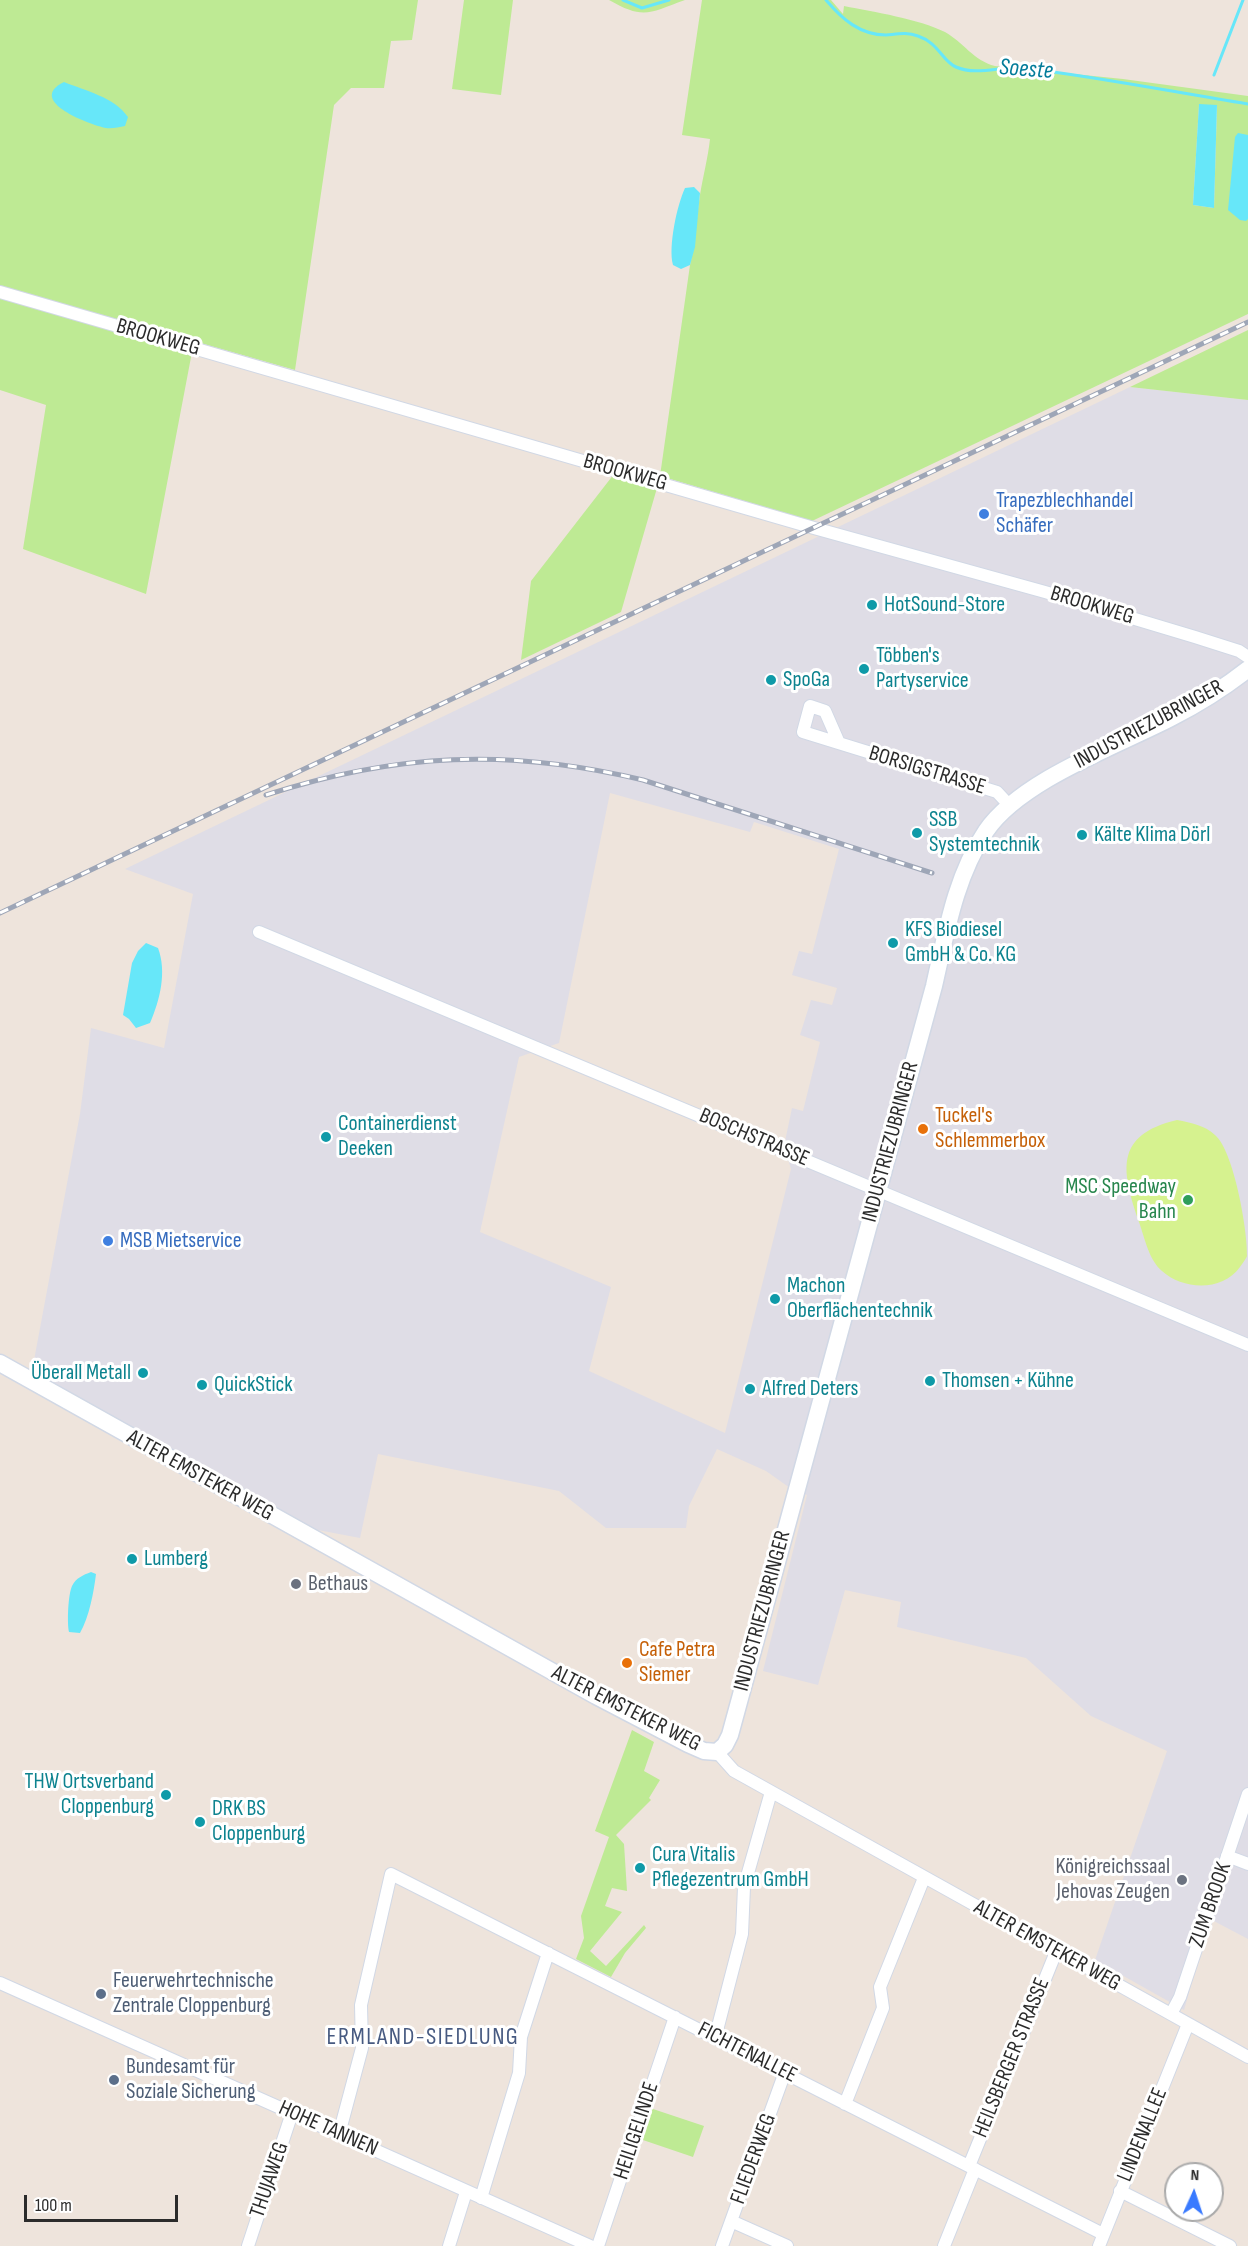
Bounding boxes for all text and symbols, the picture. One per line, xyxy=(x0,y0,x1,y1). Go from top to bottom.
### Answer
water label: Soeste xyxy=(998,54,1054,86)
street label: BROOKWEG xyxy=(113,313,203,363)
street label: BROOKWEG xyxy=(580,448,670,498)
place label: Trapezblechhandel Schäfer xyxy=(996,488,1133,540)
marker: Trapezblechhandel Schäfer xyxy=(977,507,991,521)
street label: BROOKWEG xyxy=(1047,581,1137,631)
place label: HotSound-Store xyxy=(884,592,1005,618)
marker: HotSound-Store xyxy=(865,598,879,612)
place label: Többen's Partyservice xyxy=(876,643,969,694)
marker: Többen's Partyservice xyxy=(857,662,871,676)
place label: SpoGa xyxy=(783,667,830,693)
marker: SpoGa xyxy=(764,673,778,687)
street label: INDUSTRIEZUBRINGER xyxy=(1070,675,1228,775)
street label: BORSIGSTRASSE xyxy=(865,741,989,801)
place label: SSB Systemtechnik xyxy=(929,807,1040,858)
place label: Kälte Klima Dörl xyxy=(1094,822,1210,848)
marker: SSB Systemtechnik xyxy=(910,826,924,840)
marker: Kälte Klima Dörl xyxy=(1075,828,1089,842)
place label: KFS Biodiesel GmbH & Co. KG xyxy=(905,917,1016,968)
marker: KFS Biodiesel GmbH & Co. KG xyxy=(886,936,900,950)
street label: INDUSTRIEZUBRINGER xyxy=(857,1059,925,1225)
street label: BOSCHSTRASSE xyxy=(695,1103,813,1173)
place label: Tuckel's Schlemmerbox xyxy=(935,1103,1045,1154)
place label: Containerdienst Deeken xyxy=(338,1111,457,1162)
marker: Tuckel's Schlemmerbox xyxy=(916,1122,930,1136)
marker: Containerdienst Deeken xyxy=(319,1130,333,1144)
place label: MSC Speedway Bahn xyxy=(1065,1174,1176,1226)
marker: MSC Speedway Bahn xyxy=(1181,1193,1195,1207)
place label: MSB Mietservice xyxy=(120,1228,242,1254)
marker: MSB Mietservice xyxy=(101,1234,115,1248)
place label: Machon Oberflächentechnik xyxy=(787,1273,933,1324)
marker: Machon Oberflächentechnik xyxy=(768,1292,782,1306)
place label: Überall Metall xyxy=(31,1360,131,1386)
marker: Überall Metall xyxy=(136,1366,150,1380)
place label: Thomsen + Kühne xyxy=(942,1368,1074,1394)
place label: QuickStick xyxy=(214,1372,293,1398)
marker: Thomsen + Kühne xyxy=(923,1374,937,1388)
place label: Alfred Deters xyxy=(762,1376,858,1402)
marker: QuickStick xyxy=(195,1378,209,1392)
marker: Alfred Deters xyxy=(743,1382,757,1396)
street label: ALTER EMSTEKER WEG xyxy=(122,1425,278,1527)
street label: INDUSTRIEZUBRINGER xyxy=(729,1528,797,1694)
place label: Lumberg xyxy=(144,1546,208,1572)
marker: Lumberg xyxy=(125,1552,139,1566)
place label: Bethaus xyxy=(308,1571,368,1597)
marker: Bethaus xyxy=(289,1577,303,1591)
place label: Cafe Petra Siemer xyxy=(639,1637,715,1688)
marker: Cafe Petra Siemer xyxy=(620,1656,634,1670)
street label: ALTER EMSTEKER WEG xyxy=(547,1660,705,1758)
place label: THW Ortsverband Cloppenburg xyxy=(25,1769,154,1820)
marker: THW Ortsverband Cloppenburg xyxy=(159,1788,173,1802)
place label: DRK BS Cloppenburg xyxy=(212,1796,305,1848)
marker: DRK BS Cloppenburg xyxy=(193,1815,207,1829)
place label: Cura Vitalis Pflegezentrum GmbH xyxy=(652,1842,809,1894)
place label: Königreichssaal Jehovas Zeugen xyxy=(1055,1854,1170,1906)
street label: ZUM BROOK xyxy=(1184,1859,1238,1951)
marker: Cura Vitalis Pflegezentrum GmbH xyxy=(633,1861,647,1875)
marker: Königreichssaal Jehovas Zeugen xyxy=(1175,1873,1189,1887)
street label: ALTER EMSTEKER WEG xyxy=(969,1895,1125,1997)
place label: Feuerwehrtechnische Zentrale Cloppenburg xyxy=(113,1968,274,2020)
street label: HEILSBERGER STRASSE xyxy=(968,1974,1056,2142)
marker: Feuerwehrtechnische Zentrale Cloppenburg xyxy=(94,1987,108,2001)
street label: FICHTENALLEE xyxy=(693,2017,801,2089)
district label: ERMLAND-SIEDLUNG xyxy=(327,2024,519,2052)
place label: Bundesamt für Soziale Sicherung xyxy=(126,2054,256,2106)
marker: Bundesamt für Soziale Sicherung xyxy=(107,2073,121,2087)
street label: HEILIGELINDE xyxy=(609,2079,665,2183)
street label: LINDENALLEE xyxy=(1112,2084,1174,2186)
street label: HOHE TANNEN xyxy=(274,2095,382,2163)
street label: FLIEDERWEG xyxy=(725,2110,783,2208)
street label: THUJAWEG xyxy=(245,2139,295,2221)
north arrow xyxy=(1164,2162,1224,2222)
text: N xyxy=(1190,2166,1200,2185)
scale bar xyxy=(27,2183,182,2221)
text: 100 m xyxy=(35,2195,72,2216)

